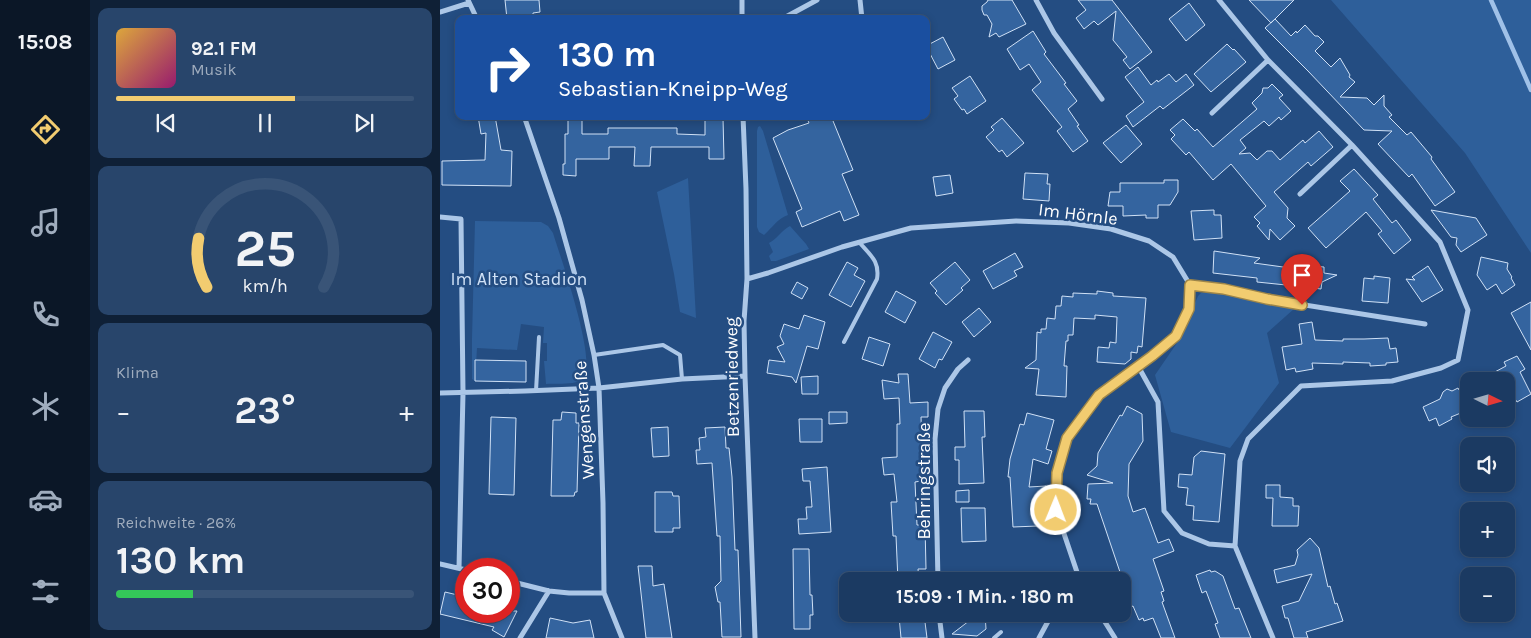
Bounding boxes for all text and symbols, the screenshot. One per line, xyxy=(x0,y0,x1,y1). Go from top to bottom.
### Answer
text: 15:08 xyxy=(18,29,72,55)
text: 130 m xyxy=(558,34,656,75)
icon: right xyxy=(475,35,540,100)
text: 92.1 FM xyxy=(191,38,257,60)
text: Musik xyxy=(191,60,236,79)
text: Sebastian-Kneipp-Weg xyxy=(558,76,788,102)
icon: previous xyxy=(152,109,180,137)
icon: pause xyxy=(251,109,279,137)
icon: next xyxy=(350,109,378,137)
icon: directions xyxy=(28,112,63,147)
street label: Im Hörnle xyxy=(1037,198,1119,230)
icon: music xyxy=(28,205,63,240)
text: 25 xyxy=(234,218,296,279)
pin xyxy=(1281,254,1323,305)
icon: arrive xyxy=(1288,261,1316,289)
park label: Im Alten Stadion xyxy=(451,268,587,290)
text: km/h xyxy=(242,276,288,297)
icon: phone xyxy=(28,297,63,332)
street label: Betzenriedweg xyxy=(720,317,744,437)
street label: Wengenstraße xyxy=(569,360,599,480)
text: Klima xyxy=(116,363,159,382)
north arrow xyxy=(1460,372,1515,428)
map controls xyxy=(1460,372,1515,622)
text: 23° xyxy=(234,388,296,433)
icon: climate xyxy=(28,389,63,424)
text: − xyxy=(116,395,131,428)
text: + xyxy=(399,395,414,428)
street label: Behringstraße xyxy=(913,422,935,540)
button: sound xyxy=(1460,437,1515,492)
icon: car xyxy=(28,482,63,517)
position arrow xyxy=(1029,483,1081,535)
button: + xyxy=(1460,502,1515,557)
text: Reichweite · 26% xyxy=(116,513,236,532)
text: 130 km xyxy=(116,538,245,583)
speed limit sign: 30 xyxy=(455,558,520,623)
button: − xyxy=(1460,567,1515,622)
icon: filters xyxy=(28,574,63,609)
text: 15:09 · 1 Min. · 180 m xyxy=(896,586,1074,608)

